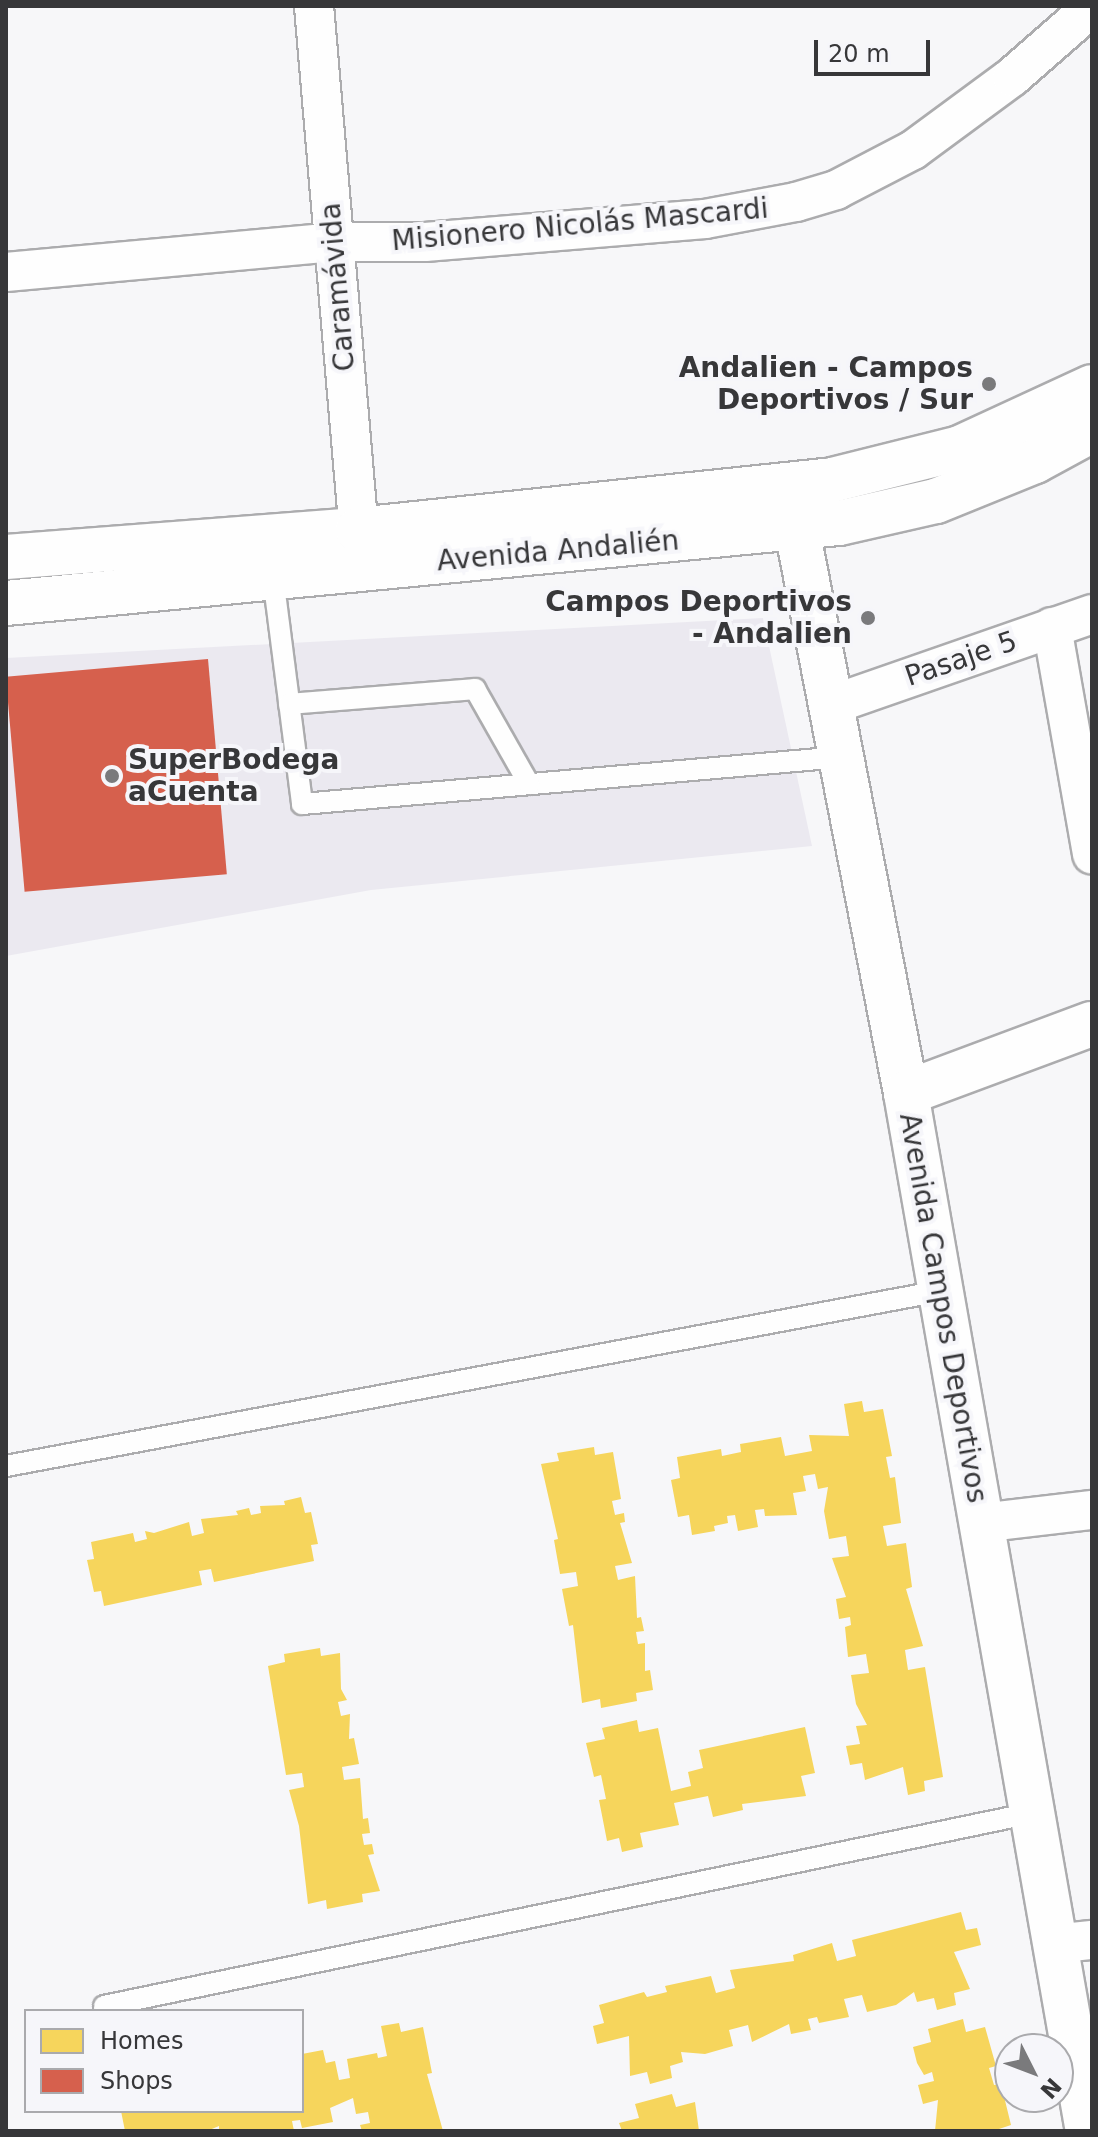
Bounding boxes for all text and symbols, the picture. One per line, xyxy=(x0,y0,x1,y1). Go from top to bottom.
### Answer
scale bar xyxy=(818,24,934,74)
text: 20 m xyxy=(828,40,890,68)
street label: Misionero Nicolás Mascardi xyxy=(390,192,770,258)
street label: Caramávida xyxy=(314,201,362,373)
place label: Andalien - Campos Deportivos / Sur xyxy=(679,351,973,417)
marker: Andalien - Campos Deportivos / Sur xyxy=(980,375,998,393)
street label: Avenida Andalién xyxy=(435,524,681,578)
place label: Campos Deportivos - Andalien xyxy=(545,585,852,651)
marker: Campos Deportivos - Andalien xyxy=(859,609,877,627)
street label: Pasaje 5 xyxy=(901,624,1021,694)
place label: SuperBodega aCuenta xyxy=(128,743,339,809)
marker: SuperBodega aCuenta xyxy=(103,767,121,785)
street label: Avenida Campos Deportivos xyxy=(892,1110,994,1506)
legend xyxy=(24,2009,304,2113)
text: Homes xyxy=(100,2027,183,2055)
north arrow xyxy=(994,2033,1074,2113)
text: Shops xyxy=(100,2067,173,2095)
text: N xyxy=(1035,2073,1066,2103)

